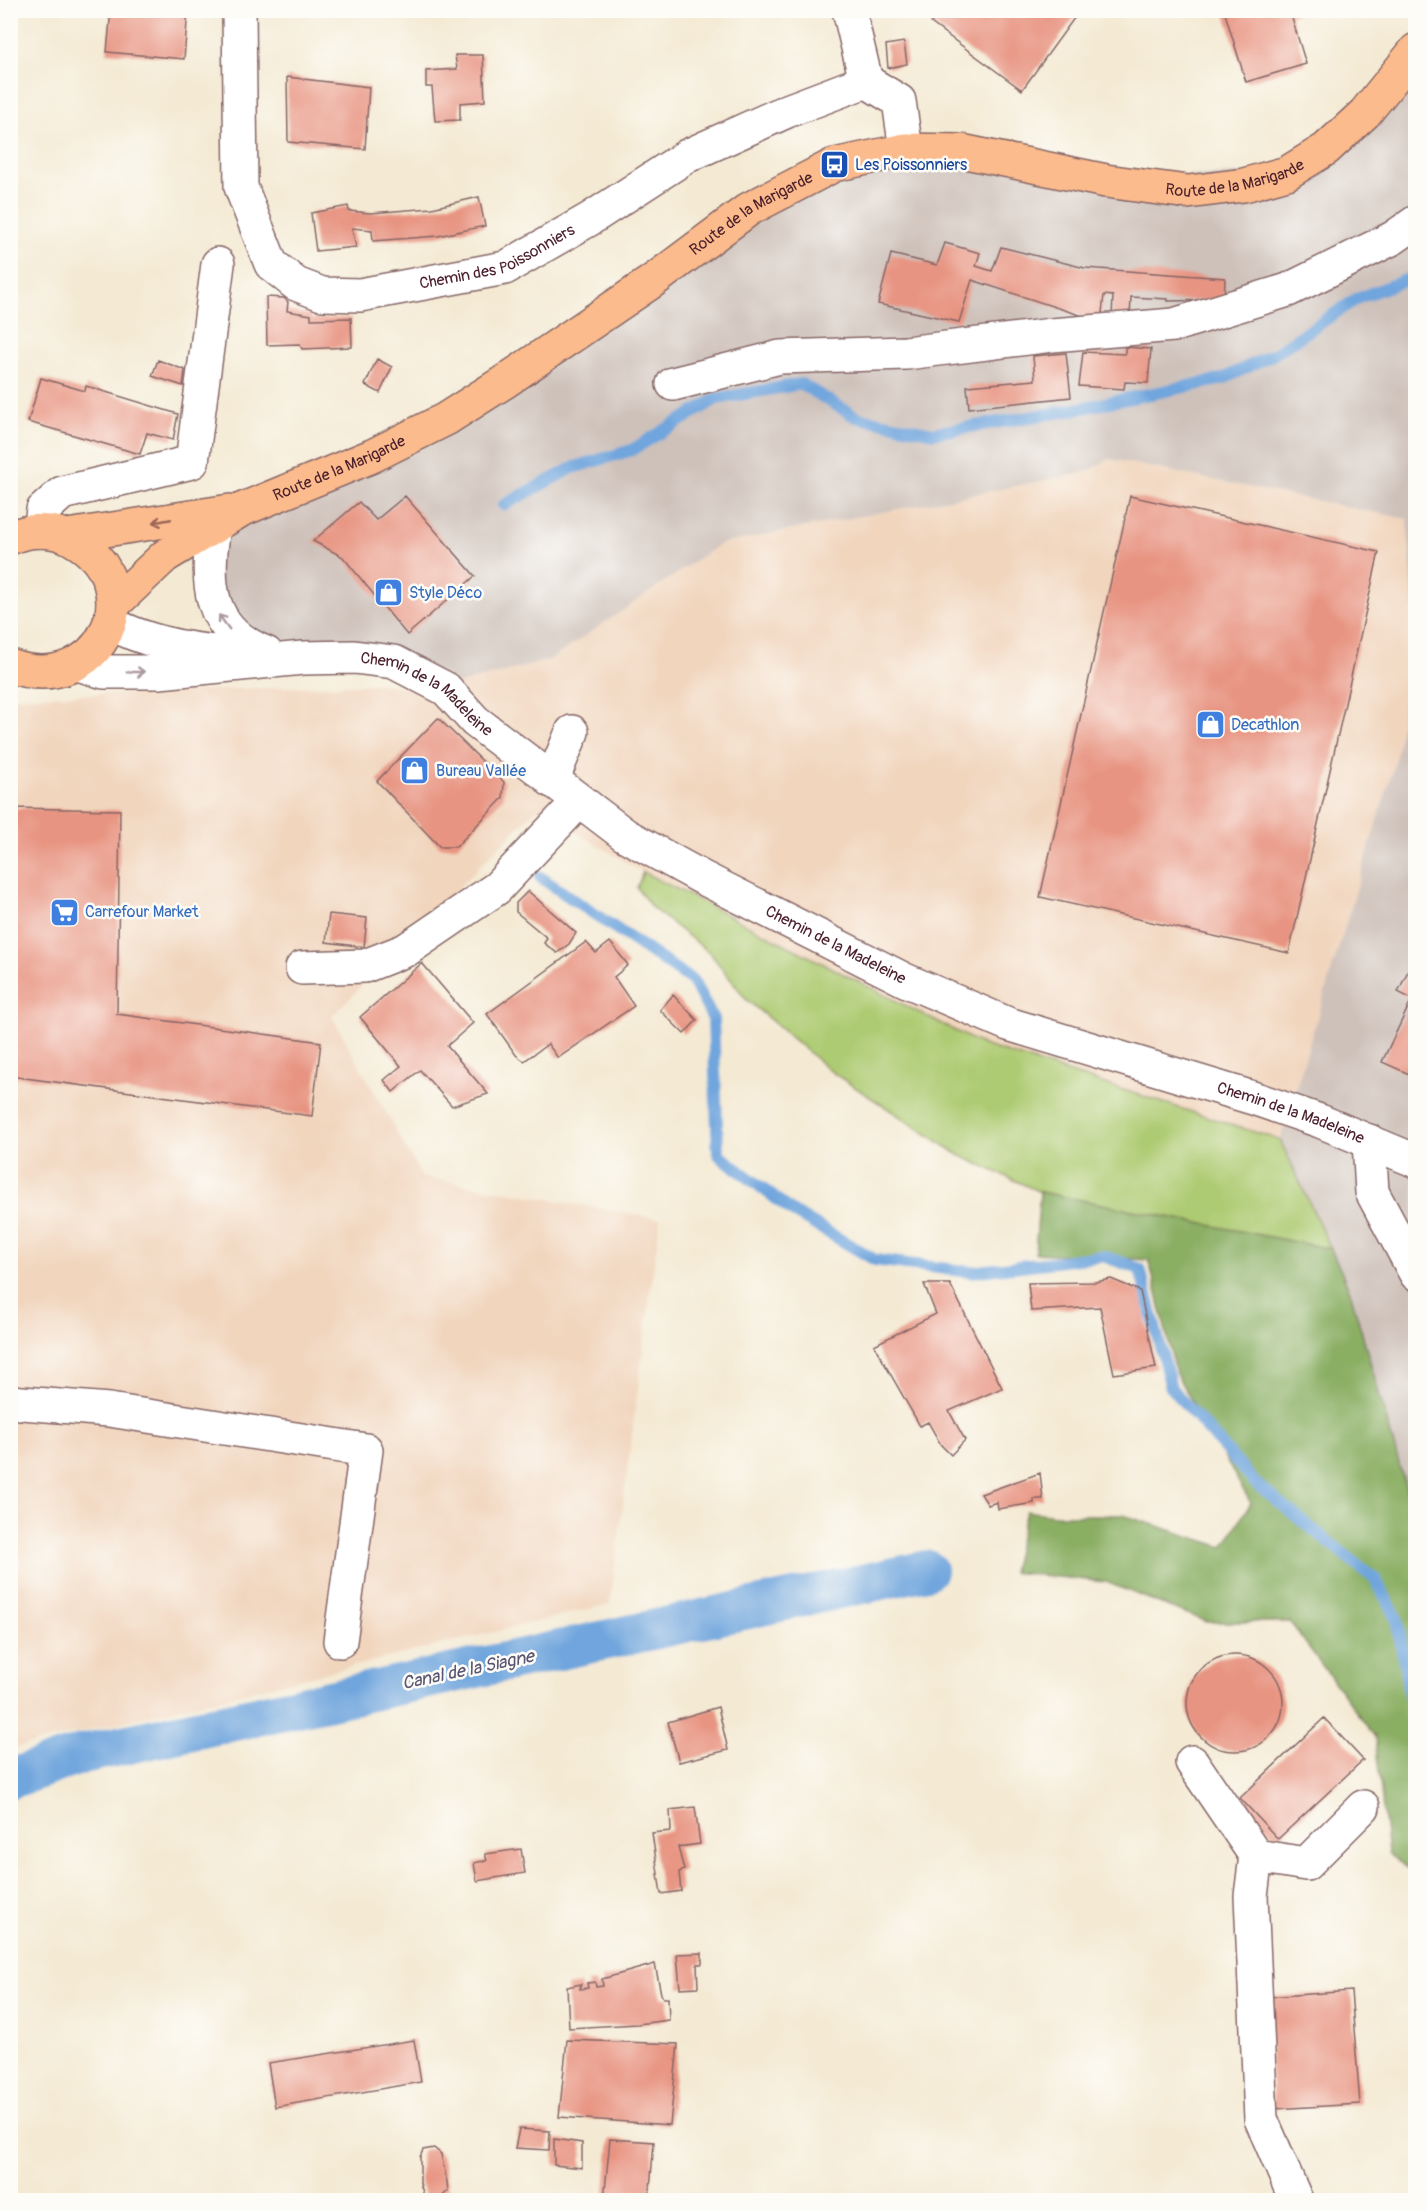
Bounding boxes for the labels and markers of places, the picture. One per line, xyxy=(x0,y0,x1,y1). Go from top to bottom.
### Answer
bus stop icon: Les Poissonniers xyxy=(818,149,850,181)
place label: Les Poissonniers xyxy=(855,155,967,175)
shop icon: Style Déco xyxy=(372,577,404,609)
place label: Style Déco xyxy=(409,583,482,603)
shop icon: Decathlon xyxy=(1194,709,1226,741)
place label: Decathlon xyxy=(1231,715,1299,735)
shop icon: Bureau Vallée xyxy=(399,755,431,787)
place label: Bureau Vallée xyxy=(436,761,526,781)
supermarket icon: Carrefour Market xyxy=(48,896,80,928)
place label: Carrefour Market xyxy=(85,902,199,922)

